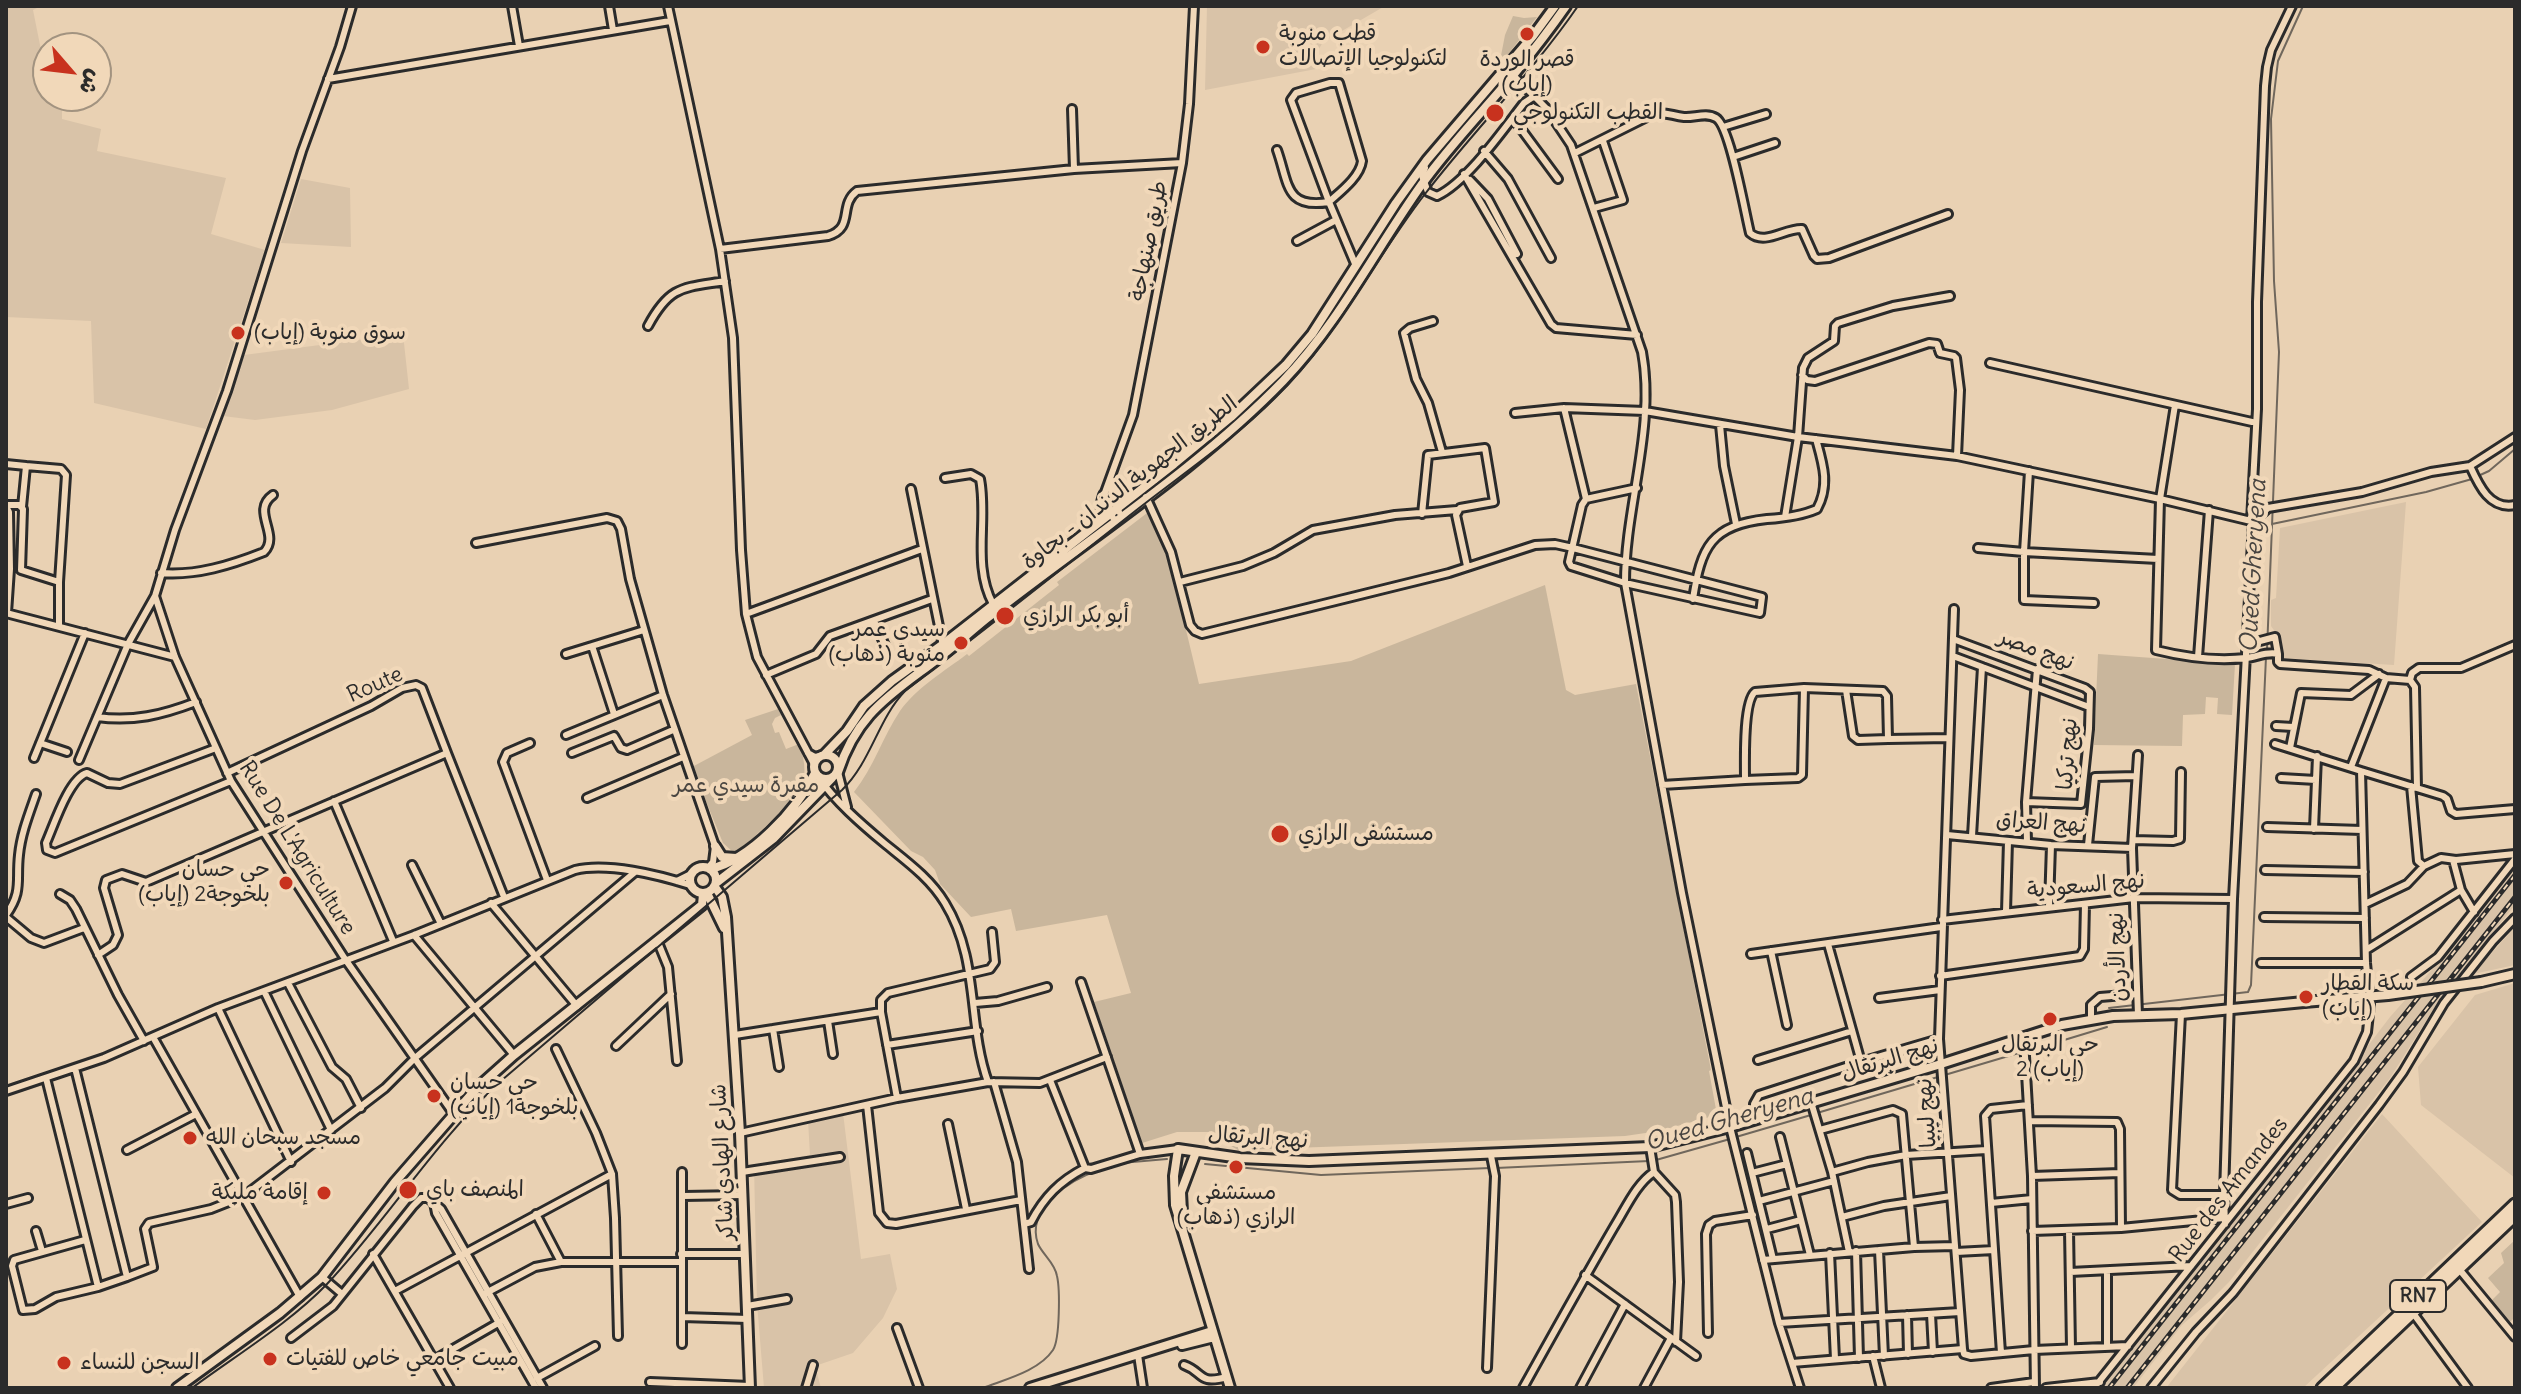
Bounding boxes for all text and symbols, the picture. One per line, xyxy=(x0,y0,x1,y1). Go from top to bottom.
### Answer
place label: قطب منوبة لتكنولوجيا الإتصالات xyxy=(1279,21,1447,72)
marker: قصر الوردة (إياب) xyxy=(1518,25,1536,43)
north arrow xyxy=(32,32,112,112)
marker: قطب منوبة لتكنولوجيا الإتصالات xyxy=(1254,38,1272,56)
place label: قصر الوردة (إياب) xyxy=(1479,47,1575,98)
text: ش xyxy=(73,65,109,100)
place label: القطب التكنولوجي xyxy=(1513,100,1663,126)
marker: القطب التكنولوجي xyxy=(1484,102,1506,124)
street label: طريق صنهاجة xyxy=(1124,179,1174,303)
place label: سوق منوبة (إياب) xyxy=(254,320,406,346)
marker: سوق منوبة (إياب) xyxy=(229,324,247,342)
street label: الطريق الجهوية الدندان - بجاوة xyxy=(1017,391,1243,575)
water label: Oued Gheryena xyxy=(2235,479,2273,653)
place label: أبو بكر الرازي xyxy=(1023,603,1129,629)
marker: أبو بكر الرازي xyxy=(994,605,1016,627)
place label: سيدي عمر منوبة (ذهاب) xyxy=(828,617,945,668)
street label: نهج مصر xyxy=(1994,623,2078,677)
marker: سيدي عمر منوبة (ذهاب) xyxy=(952,634,970,652)
street label: Route xyxy=(343,661,407,709)
street label: نهج تركيا xyxy=(2052,717,2084,791)
street label: Rue De L'Agriculture xyxy=(233,756,361,940)
park label: مقبرة سيدي عمر xyxy=(673,773,819,799)
street label: نهج العراق xyxy=(1995,807,2087,839)
place label: مستشفى الرازي xyxy=(1298,821,1434,847)
marker: مستشفى الرازي xyxy=(1269,823,1291,845)
place label: حي حسان بلخوجة2 (إياب) xyxy=(138,857,270,908)
street label: نهج السعودية xyxy=(2026,868,2146,904)
marker: حي حسان بلخوجة2 (إياب) xyxy=(277,874,295,892)
street label: نهج الأردن xyxy=(2103,912,2133,1002)
place label: سكة القطار (إياب) xyxy=(2322,971,2414,1022)
marker: سكة القطار (إياب) xyxy=(2297,988,2315,1006)
marker: حي البرتقال 2 (إياب) xyxy=(2041,1010,2059,1028)
place label: حي البرتقال 2 (إياب) xyxy=(2001,1032,2099,1084)
street label: نهج البرتقال xyxy=(1838,1033,1942,1087)
place label: حي حسان بلخوجة1 (إياب) xyxy=(450,1070,578,1122)
street label: نهج ليبيا xyxy=(1911,1077,1943,1149)
water label: Oued Gheryena xyxy=(1642,1082,1816,1158)
street label: شارع الهادي شاكر xyxy=(706,1083,740,1241)
marker: حي حسان بلخوجة1 (إياب) xyxy=(425,1087,443,1105)
street label: Rue des Amandes xyxy=(2164,1112,2294,1268)
street label: نهج البرتقال xyxy=(1207,1121,1309,1155)
place label: مسجد سبحان الله xyxy=(206,1125,361,1151)
marker: مسجد سبحان الله xyxy=(181,1129,199,1147)
marker: مستشفى الرازي (ذهاب) xyxy=(1227,1158,1245,1176)
place label: المنصف باي xyxy=(426,1177,524,1203)
marker: المنصف باي xyxy=(397,1179,419,1201)
place label: إقامة مليكة xyxy=(212,1180,308,1206)
place label: مستشفى الرازي (ذهاب) xyxy=(1177,1180,1295,1232)
marker: إقامة مليكة xyxy=(315,1184,333,1202)
road number: RN7 xyxy=(2390,1280,2446,1312)
place label: مبيت جامعي خاص للفتيات xyxy=(286,1346,519,1372)
place label: السجن للنساء xyxy=(80,1350,200,1376)
marker: مبيت جامعي خاص للفتيات xyxy=(261,1350,279,1368)
marker: السجن للنساء xyxy=(55,1354,73,1372)

